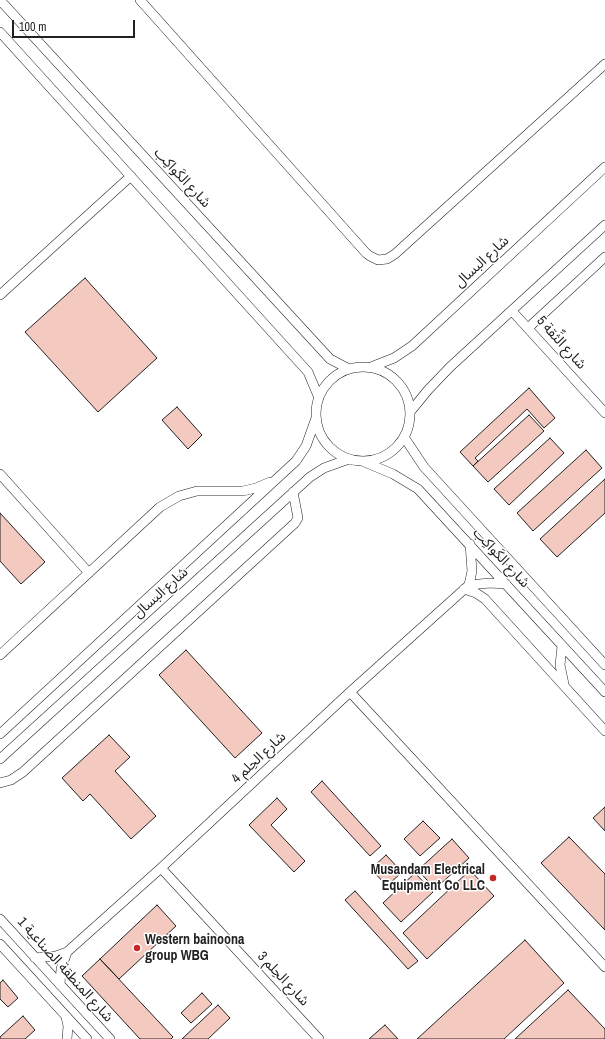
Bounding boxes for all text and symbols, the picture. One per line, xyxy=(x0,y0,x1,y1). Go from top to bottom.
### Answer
scale bar xyxy=(14,12,137,38)
text: 100 m xyxy=(19,19,46,35)
street label: شارع الكَواكِب xyxy=(150,145,214,211)
street label: شارع البسال xyxy=(451,233,513,291)
street label: شارع الثِّقة 5 xyxy=(533,313,589,373)
street label: شارع الكَواكِب xyxy=(469,525,533,591)
street label: شارع البسال xyxy=(130,564,192,622)
street label: شارع الحِلم 4 xyxy=(228,729,290,787)
place label: Musandam Electrical Equipment Co LLC xyxy=(371,862,485,894)
marker: Musandam Electrical Equipment Co LLC xyxy=(488,873,498,883)
street label: شارع المنطقة الصناعية 1 xyxy=(14,914,116,1026)
place label: Western bainoona group WBG xyxy=(145,932,244,964)
marker: Western bainoona group WBG xyxy=(132,943,142,953)
street label: شارع الحِلم 3 xyxy=(254,948,312,1010)

